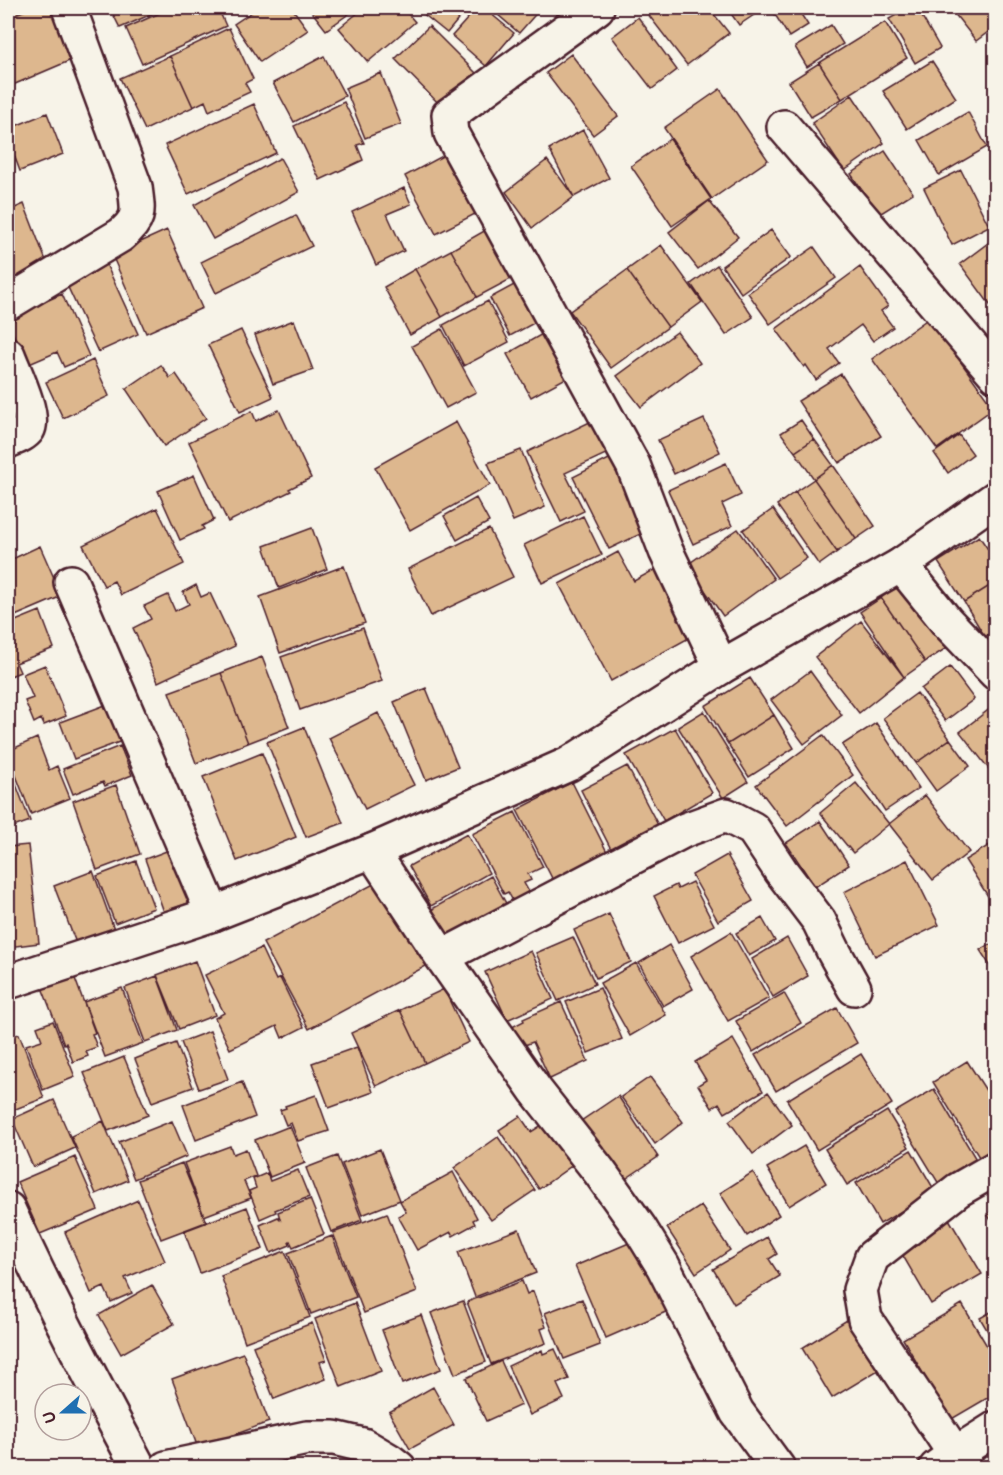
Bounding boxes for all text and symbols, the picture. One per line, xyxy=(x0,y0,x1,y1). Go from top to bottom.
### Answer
north arrow xyxy=(33,1382,93,1442)
text: U xyxy=(39,1408,61,1426)

